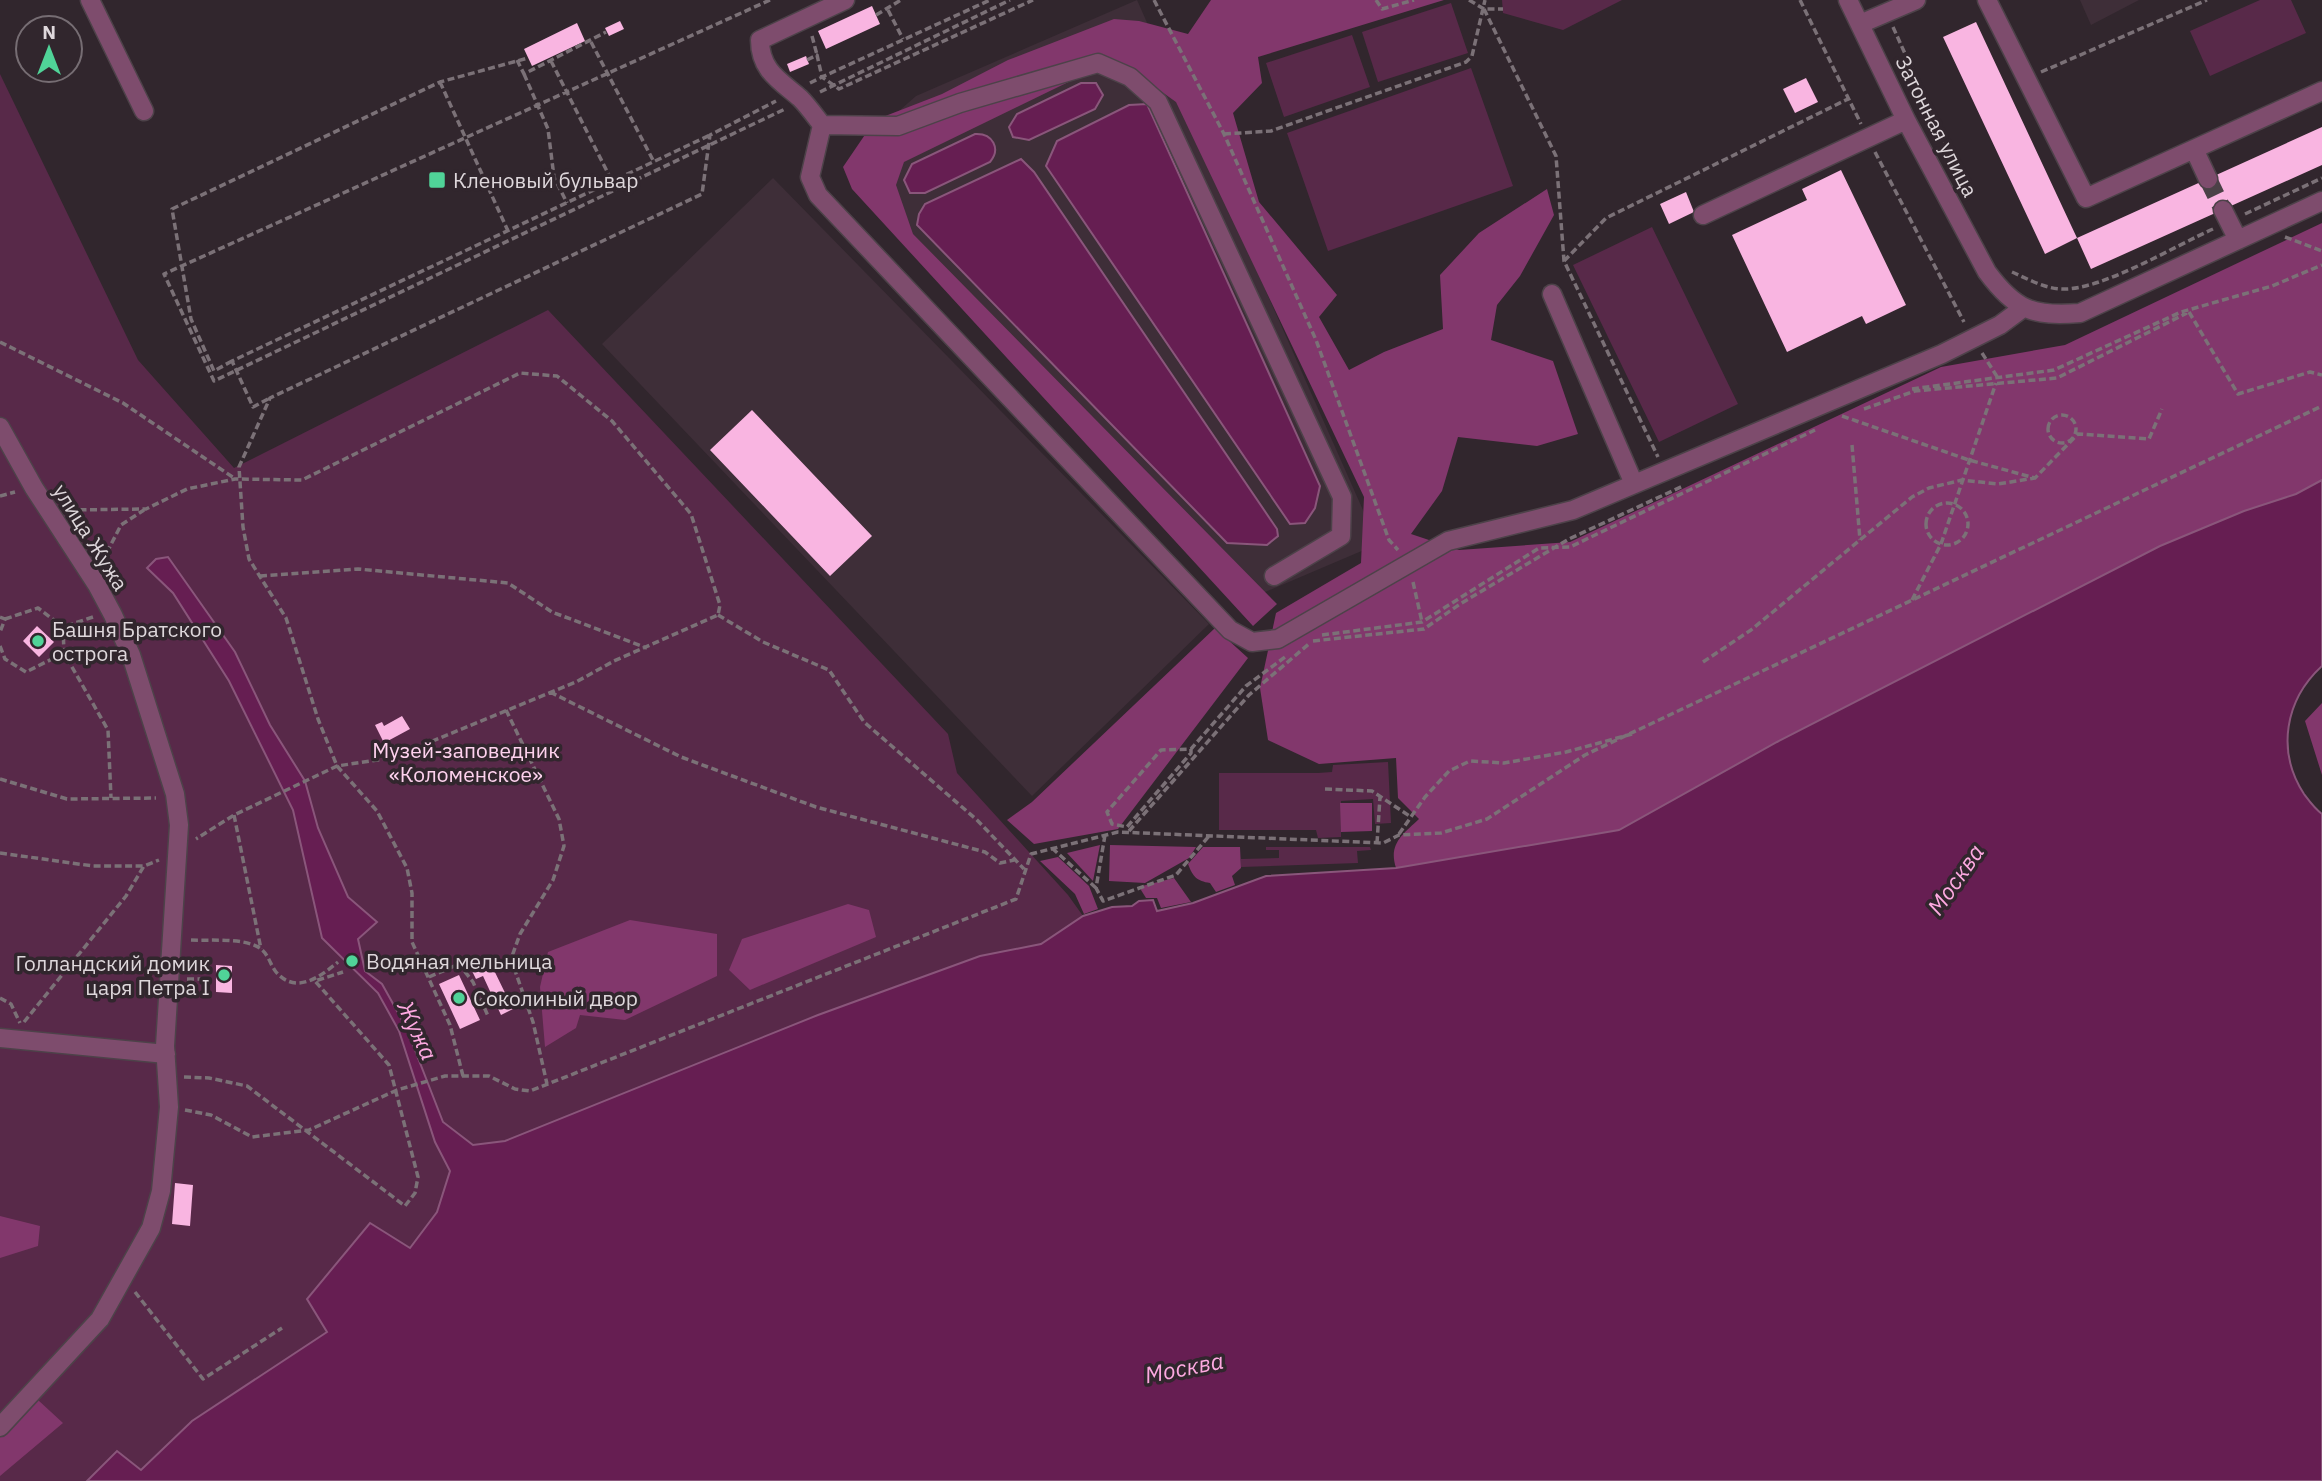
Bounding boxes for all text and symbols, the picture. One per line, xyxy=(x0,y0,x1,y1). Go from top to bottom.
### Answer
north arrow xyxy=(14,14,84,84)
text: N xyxy=(42,20,56,44)
street label: Затонная улица xyxy=(1889,51,1985,201)
place label: Кленовый бульвар xyxy=(453,166,638,194)
marker: Кленовый бульвар xyxy=(427,170,447,190)
street label: улица Жужа xyxy=(47,478,135,596)
place label: Башня Братского острога xyxy=(52,615,222,667)
marker: Башня Братского острога xyxy=(30,633,46,649)
park label: Музей-заповедник «Коломенское» xyxy=(372,736,560,788)
water label: Москва xyxy=(1920,838,1990,920)
place label: Водяная мельница xyxy=(366,947,552,975)
place label: Голландский домик царя Петра I xyxy=(16,949,210,1001)
marker: Водяная мельница xyxy=(344,953,360,969)
marker: Голландский домик царя Петра I xyxy=(216,967,232,983)
place label: Соколиный двор xyxy=(473,984,638,1012)
marker: Соколиный двор xyxy=(451,990,467,1006)
water label: Жужа xyxy=(391,994,445,1065)
water label: Москва xyxy=(1142,1345,1226,1389)

